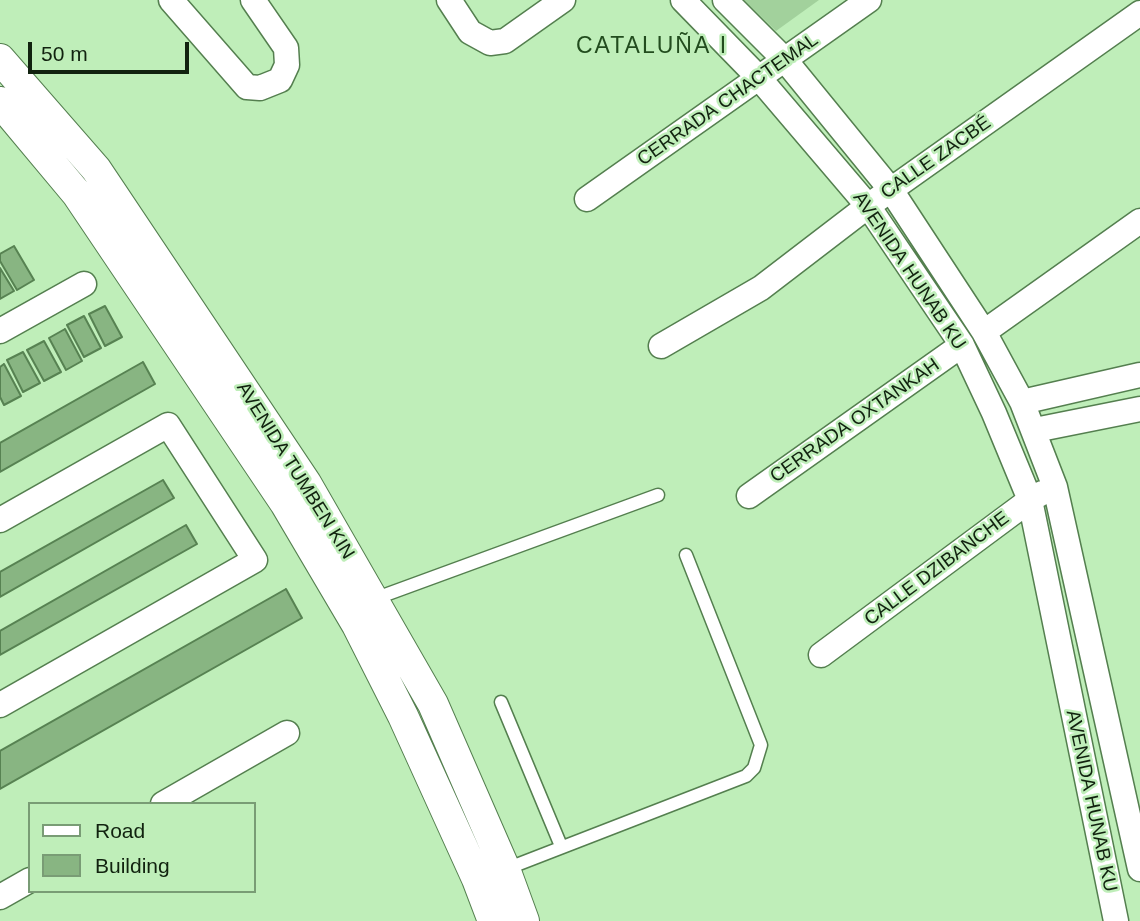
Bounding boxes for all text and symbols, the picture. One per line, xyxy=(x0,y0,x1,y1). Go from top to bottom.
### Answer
scale bar xyxy=(32,28,192,72)
street label: CERRADA CHACTEMAL xyxy=(633,29,823,171)
district label: CATALUÑA I xyxy=(577,33,727,61)
text: 50 m xyxy=(41,42,88,65)
street label: CALLE ZACBÉ xyxy=(877,112,995,204)
street label: AVENIDA HUNAB KU xyxy=(848,188,970,354)
street label: CERRADA OXTANKAH xyxy=(766,354,944,488)
street label: AVENIDA TUMBEN KIN xyxy=(231,378,359,564)
street label: CALLE DZIBANCHE xyxy=(860,507,1014,631)
street label: AVENIDA HUNAB KU xyxy=(1061,708,1121,894)
legend xyxy=(28,802,256,893)
text: Road xyxy=(95,819,145,842)
text: Building xyxy=(95,854,170,877)

